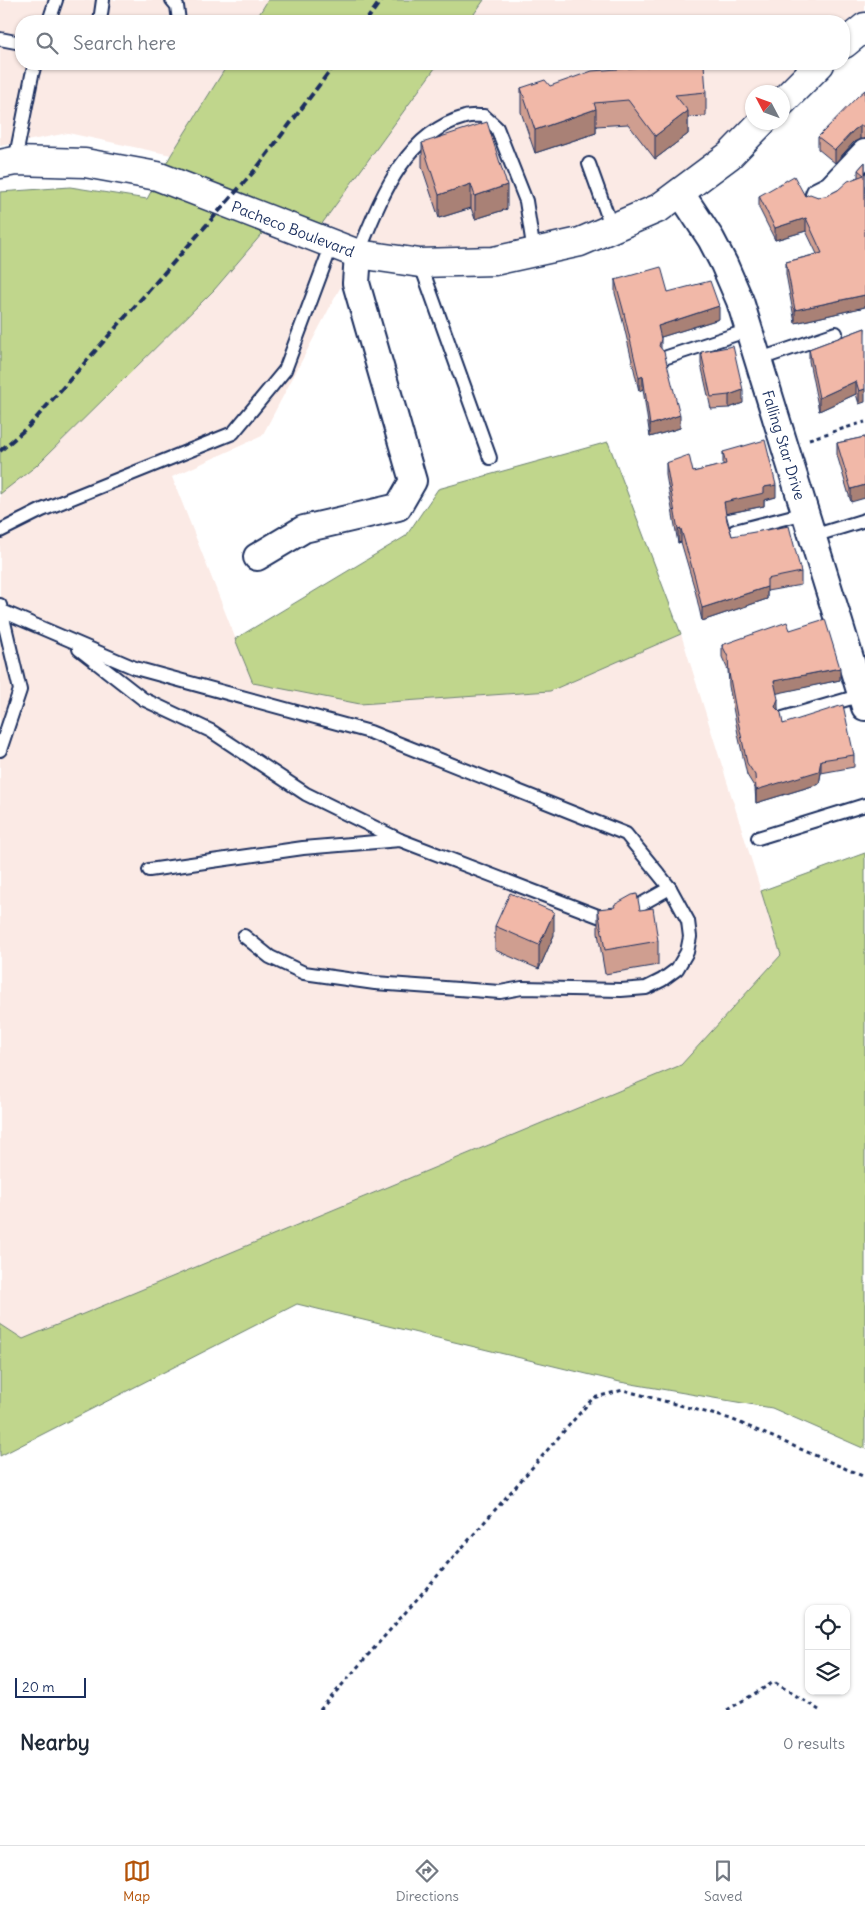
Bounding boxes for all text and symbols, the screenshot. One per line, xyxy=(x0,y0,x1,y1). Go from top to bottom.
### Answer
search box xyxy=(15,15,850,70)
icon: search xyxy=(33,29,61,57)
text: Search here xyxy=(73,31,176,55)
north arrow xyxy=(745,85,790,130)
street label: Pacheco Boulevard xyxy=(229,197,357,261)
street label: Falling Star Drive xyxy=(758,388,810,502)
map controls xyxy=(805,1605,850,1695)
button: locate xyxy=(805,1605,850,1650)
button: layers xyxy=(805,1650,850,1695)
scale bar xyxy=(15,1675,86,1698)
text: 20 m xyxy=(22,1678,55,1696)
text: Nearby xyxy=(20,1729,90,1756)
text: 0 results xyxy=(783,1733,845,1753)
tab: Map xyxy=(123,1857,151,1905)
tab: Directions xyxy=(396,1857,459,1905)
tab: Saved xyxy=(704,1857,742,1905)

